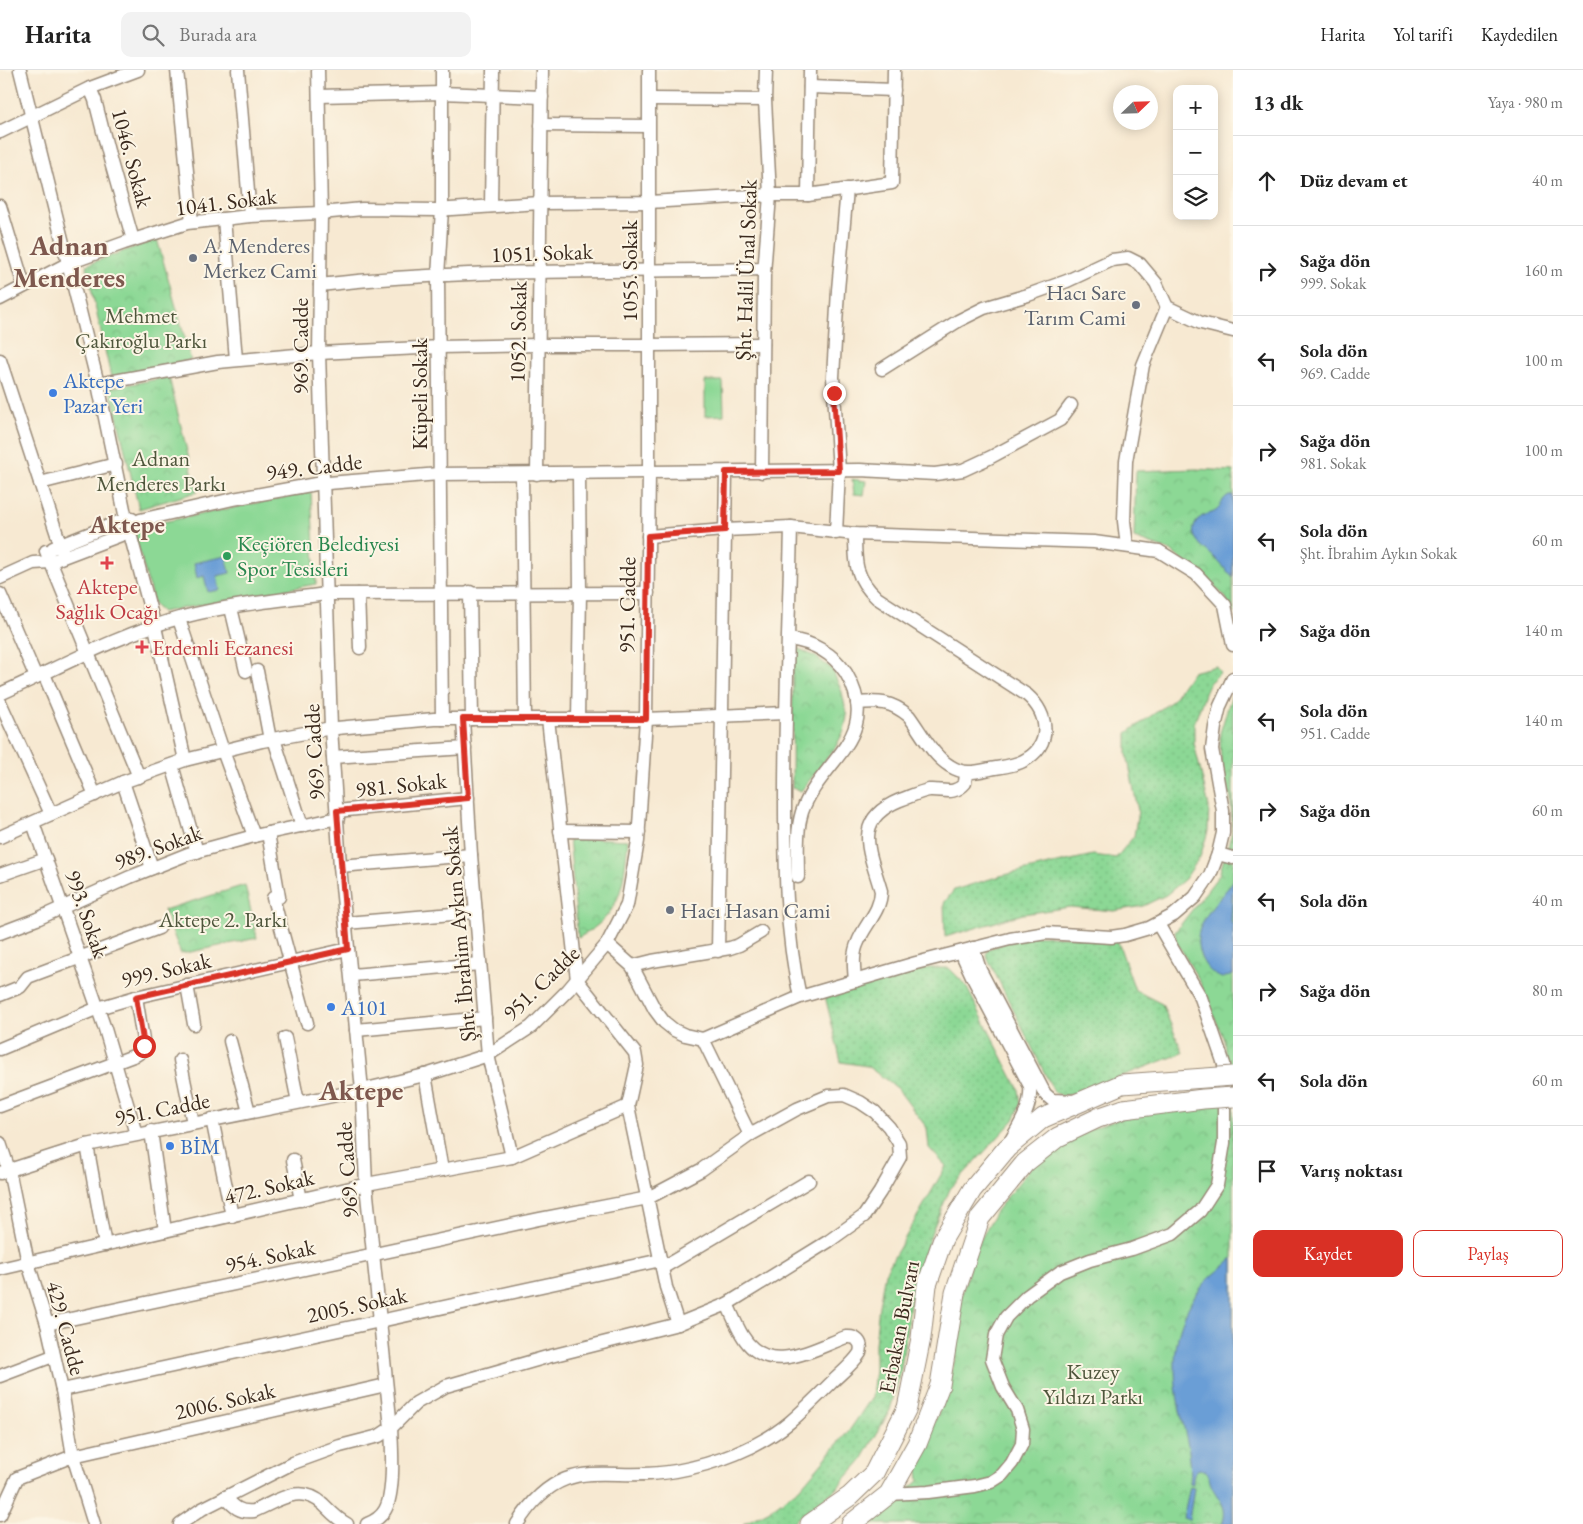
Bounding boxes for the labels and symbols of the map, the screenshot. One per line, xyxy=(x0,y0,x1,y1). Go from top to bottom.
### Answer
north arrow xyxy=(1113,85,1158,130)
street label: 1046. Sokak xyxy=(105,105,159,212)
street label: Şht. Halil Ünal Sokak xyxy=(728,178,764,361)
street label: 1041. Sokak xyxy=(174,181,279,223)
street label: 1055. Sokak xyxy=(615,219,644,322)
district label: Adnan Menderes xyxy=(13,227,125,295)
place label: A. Menderes Merkez Cami xyxy=(202,231,317,285)
street label: 1051. Sokak xyxy=(491,237,594,269)
marker: A. Menderes Merkez Cami xyxy=(187,252,199,264)
place label: Hacı Sare Tarım Cami xyxy=(1024,278,1126,332)
street label: 1052. Sokak xyxy=(503,280,533,383)
street label: 969. Cadde xyxy=(286,297,315,394)
marker: Hacı Sare Tarım Cami xyxy=(1130,299,1142,311)
park label: Mehmet Çakıroğlu Parkı xyxy=(75,301,207,355)
street label: Küpeli Sokak xyxy=(405,337,434,450)
place label: Aktepe Pazar Yeri xyxy=(62,366,143,420)
route end xyxy=(823,382,846,405)
marker: Aktepe Pazar Yeri xyxy=(47,387,59,399)
park label: Adnan Menderes Parkı xyxy=(96,444,226,498)
street label: 949. Cadde xyxy=(264,447,364,487)
district label: Aktepe xyxy=(88,508,165,540)
place label: Keçiören Belediyesi Spor Tesisleri xyxy=(237,529,399,583)
marker: Keçiören Belediyesi Spor Tesisleri xyxy=(221,550,233,562)
marker: Aktepe Sağlık Ocağı xyxy=(100,556,114,570)
street label: 951. Cadde xyxy=(612,556,642,653)
place label: Aktepe Sağlık Ocağı xyxy=(55,572,159,626)
place label: Erdemli Eczanesi xyxy=(152,633,294,662)
marker: Erdemli Eczanesi xyxy=(136,641,148,653)
street label: 969. Cadde xyxy=(297,703,331,801)
street label: 981. Sokak xyxy=(354,766,449,804)
street label: 989. Sokak xyxy=(110,818,207,876)
street label: Şht. İbrahim Aykın Sokak xyxy=(435,824,483,1043)
street label: 993. Sokak xyxy=(58,866,116,963)
place label: Hacı Hasan Cami xyxy=(680,896,830,925)
marker: Hacı Hasan Cami xyxy=(664,904,676,916)
park label: Aktepe 2. Parkı xyxy=(158,905,287,934)
street label: 951. Cadde xyxy=(496,939,586,1027)
street label: 999. Sokak xyxy=(118,945,214,994)
place label: A101 xyxy=(340,993,388,1022)
marker: A101 xyxy=(325,1001,337,1013)
route start xyxy=(133,1035,156,1058)
district label: Aktepe xyxy=(318,1072,403,1108)
street label: 951. Cadde xyxy=(112,1085,212,1132)
street label: 969. Cadde xyxy=(329,1120,365,1219)
place label: BİM xyxy=(180,1132,220,1161)
marker: BİM xyxy=(164,1140,176,1152)
street label: 472. Sokak xyxy=(221,1162,317,1211)
street label: 954. Sokak xyxy=(222,1232,318,1280)
street label: Erbakan Bulvarı xyxy=(872,1258,926,1396)
street label: 429. Cadde xyxy=(40,1278,93,1379)
street label: 2005. Sokak xyxy=(304,1280,411,1330)
park label: Kuzey Yıldızı Parkı xyxy=(1043,1357,1143,1411)
street label: 2006. Sokak xyxy=(172,1375,279,1427)

